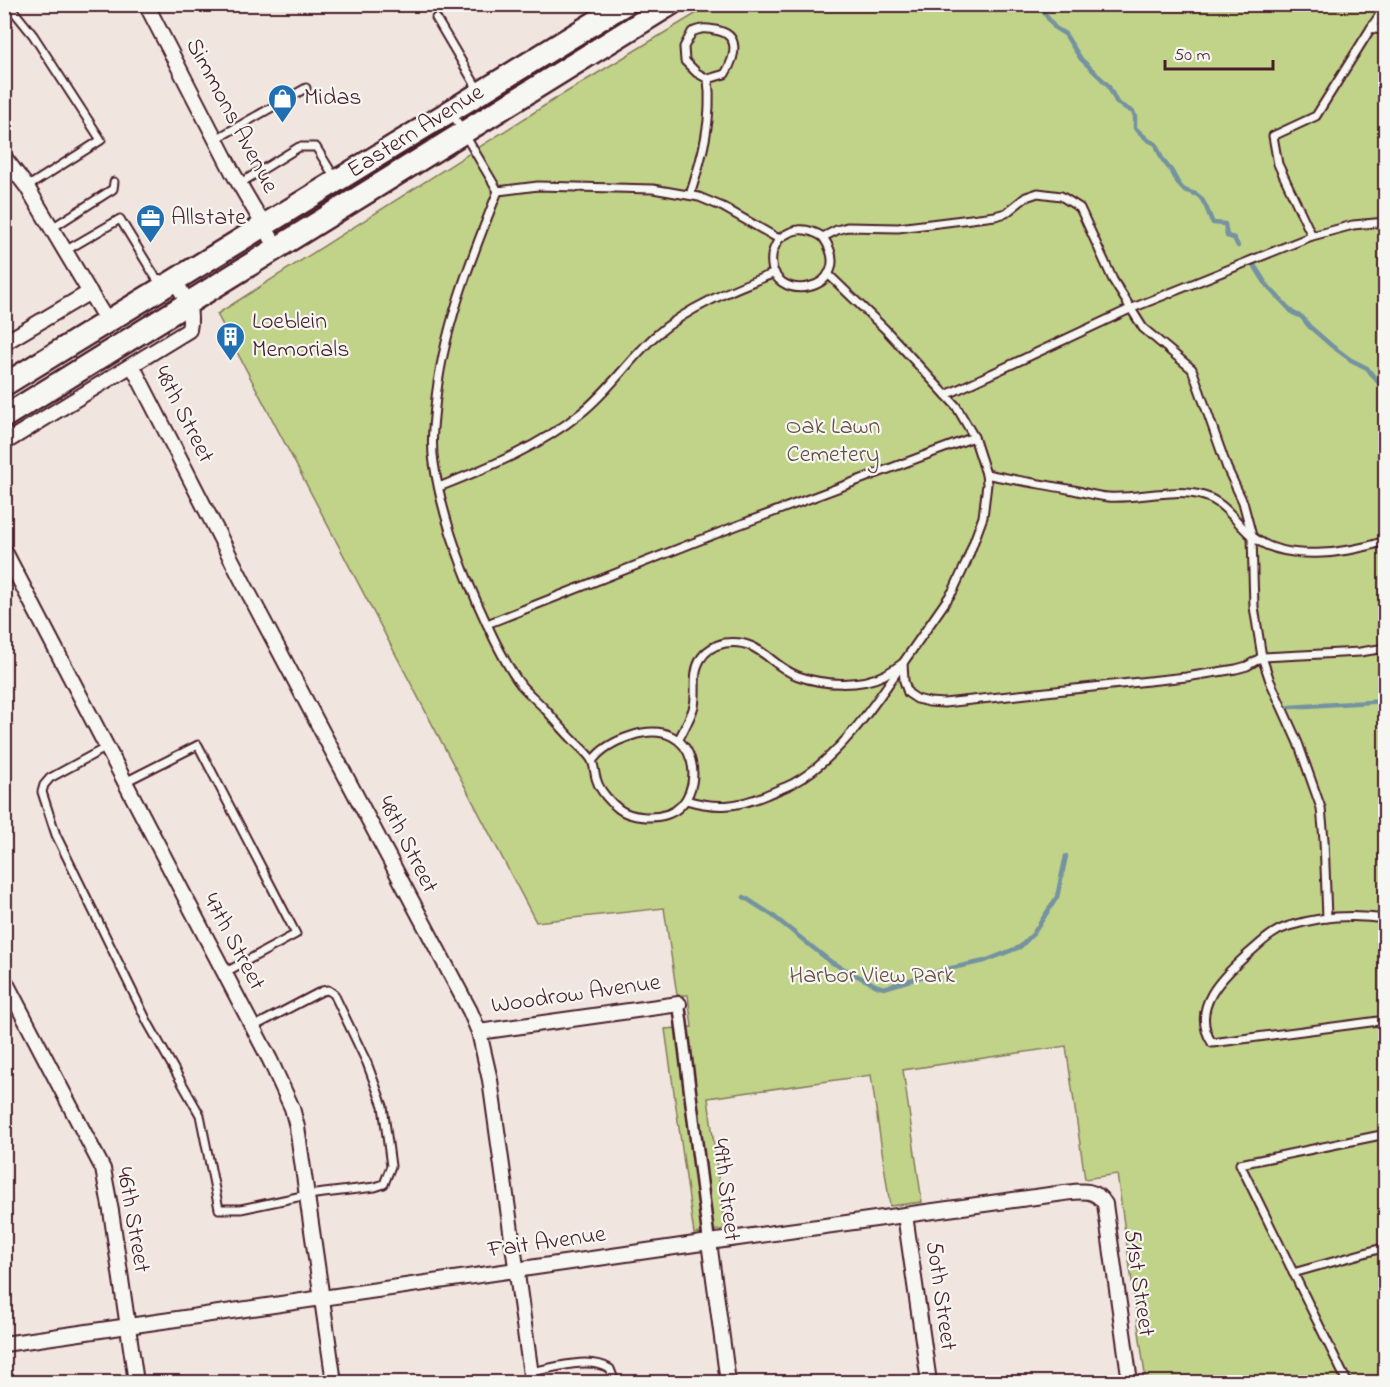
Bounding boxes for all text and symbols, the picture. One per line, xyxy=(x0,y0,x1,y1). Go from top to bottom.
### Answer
street label: Simmons Avenue xyxy=(175,32,287,200)
scale bar xyxy=(1165,33,1273,71)
text: 50 m xyxy=(1174,43,1211,69)
street label: Eastern Avenue xyxy=(341,76,491,188)
place label: Midas xyxy=(304,81,362,116)
shop icon: Midas xyxy=(267,82,299,124)
place label: Allstate xyxy=(171,201,246,236)
office icon: Allstate xyxy=(134,202,166,244)
place label: Loeblein Memorials xyxy=(252,305,349,368)
building icon: Loeblein Memorials xyxy=(215,320,247,362)
street label: 48th Street xyxy=(144,360,222,470)
park label: Oak Lawn Cemetery xyxy=(786,410,880,474)
street label: 48th Street xyxy=(368,790,446,900)
street label: 47th Street xyxy=(193,887,273,997)
park label: Harbor View Park xyxy=(789,959,955,994)
street label: Woodrow Avenue xyxy=(489,966,663,1024)
street label: 49th Street xyxy=(701,1137,749,1243)
street label: 46th Street xyxy=(106,1165,158,1275)
street label: Fait Avenue xyxy=(485,1217,608,1269)
street label: 51st Street xyxy=(1113,1227,1163,1339)
street label: 50th Street xyxy=(915,1239,965,1353)

